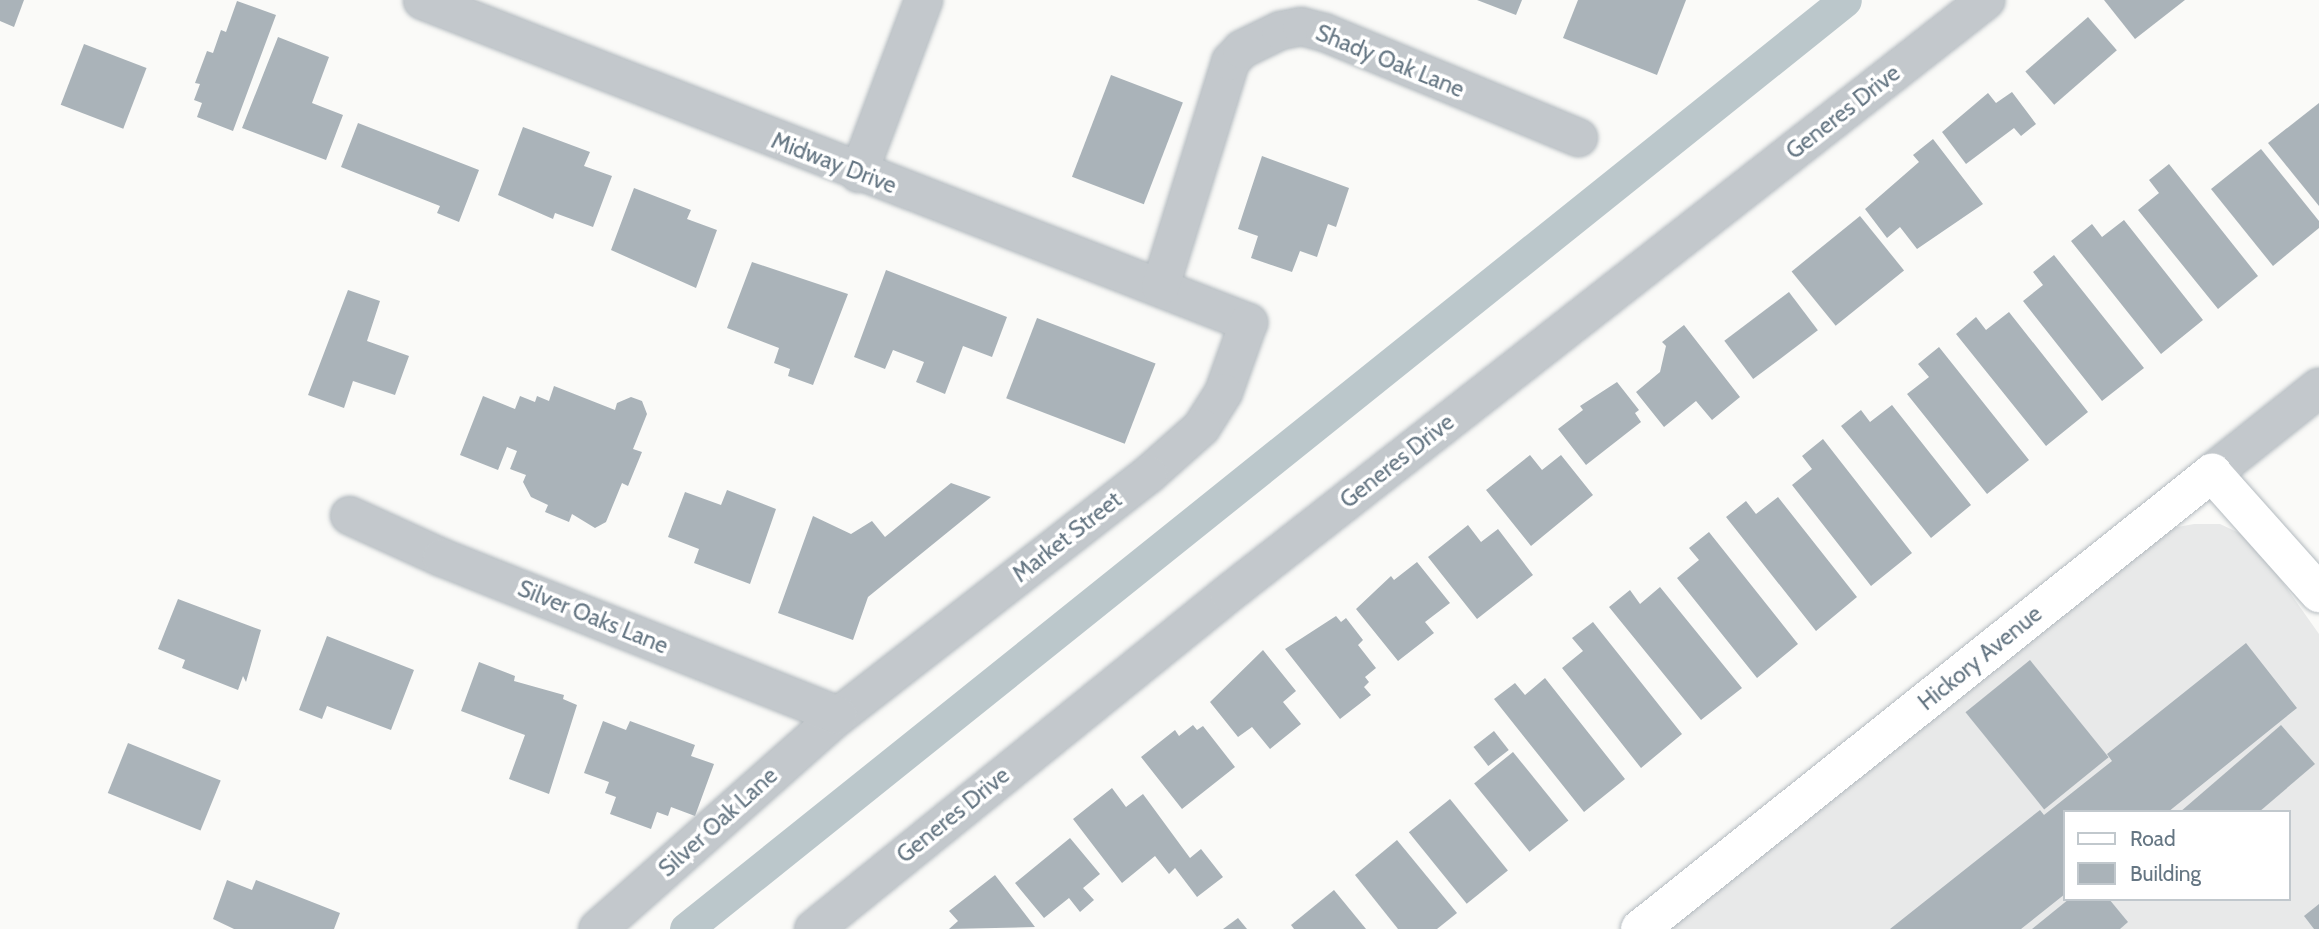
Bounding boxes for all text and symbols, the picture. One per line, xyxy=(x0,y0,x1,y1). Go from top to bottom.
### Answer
street label: Shady Oak Lane xyxy=(1312,19,1468,103)
street label: Generes Drive xyxy=(1781,59,1905,165)
street label: Midway Drive xyxy=(768,127,900,199)
street label: Generes Drive xyxy=(1335,408,1459,514)
street label: Market Street xyxy=(1007,486,1127,588)
street label: Silver Oaks Lane xyxy=(514,574,672,660)
street label: Hickory Avenue xyxy=(1913,600,2047,716)
street label: Generes Drive xyxy=(891,761,1015,869)
street label: Silver Oak Lane xyxy=(653,762,783,882)
legend xyxy=(2064,810,2291,901)
text: Road xyxy=(2130,826,2176,851)
text: Building xyxy=(2130,861,2201,886)

